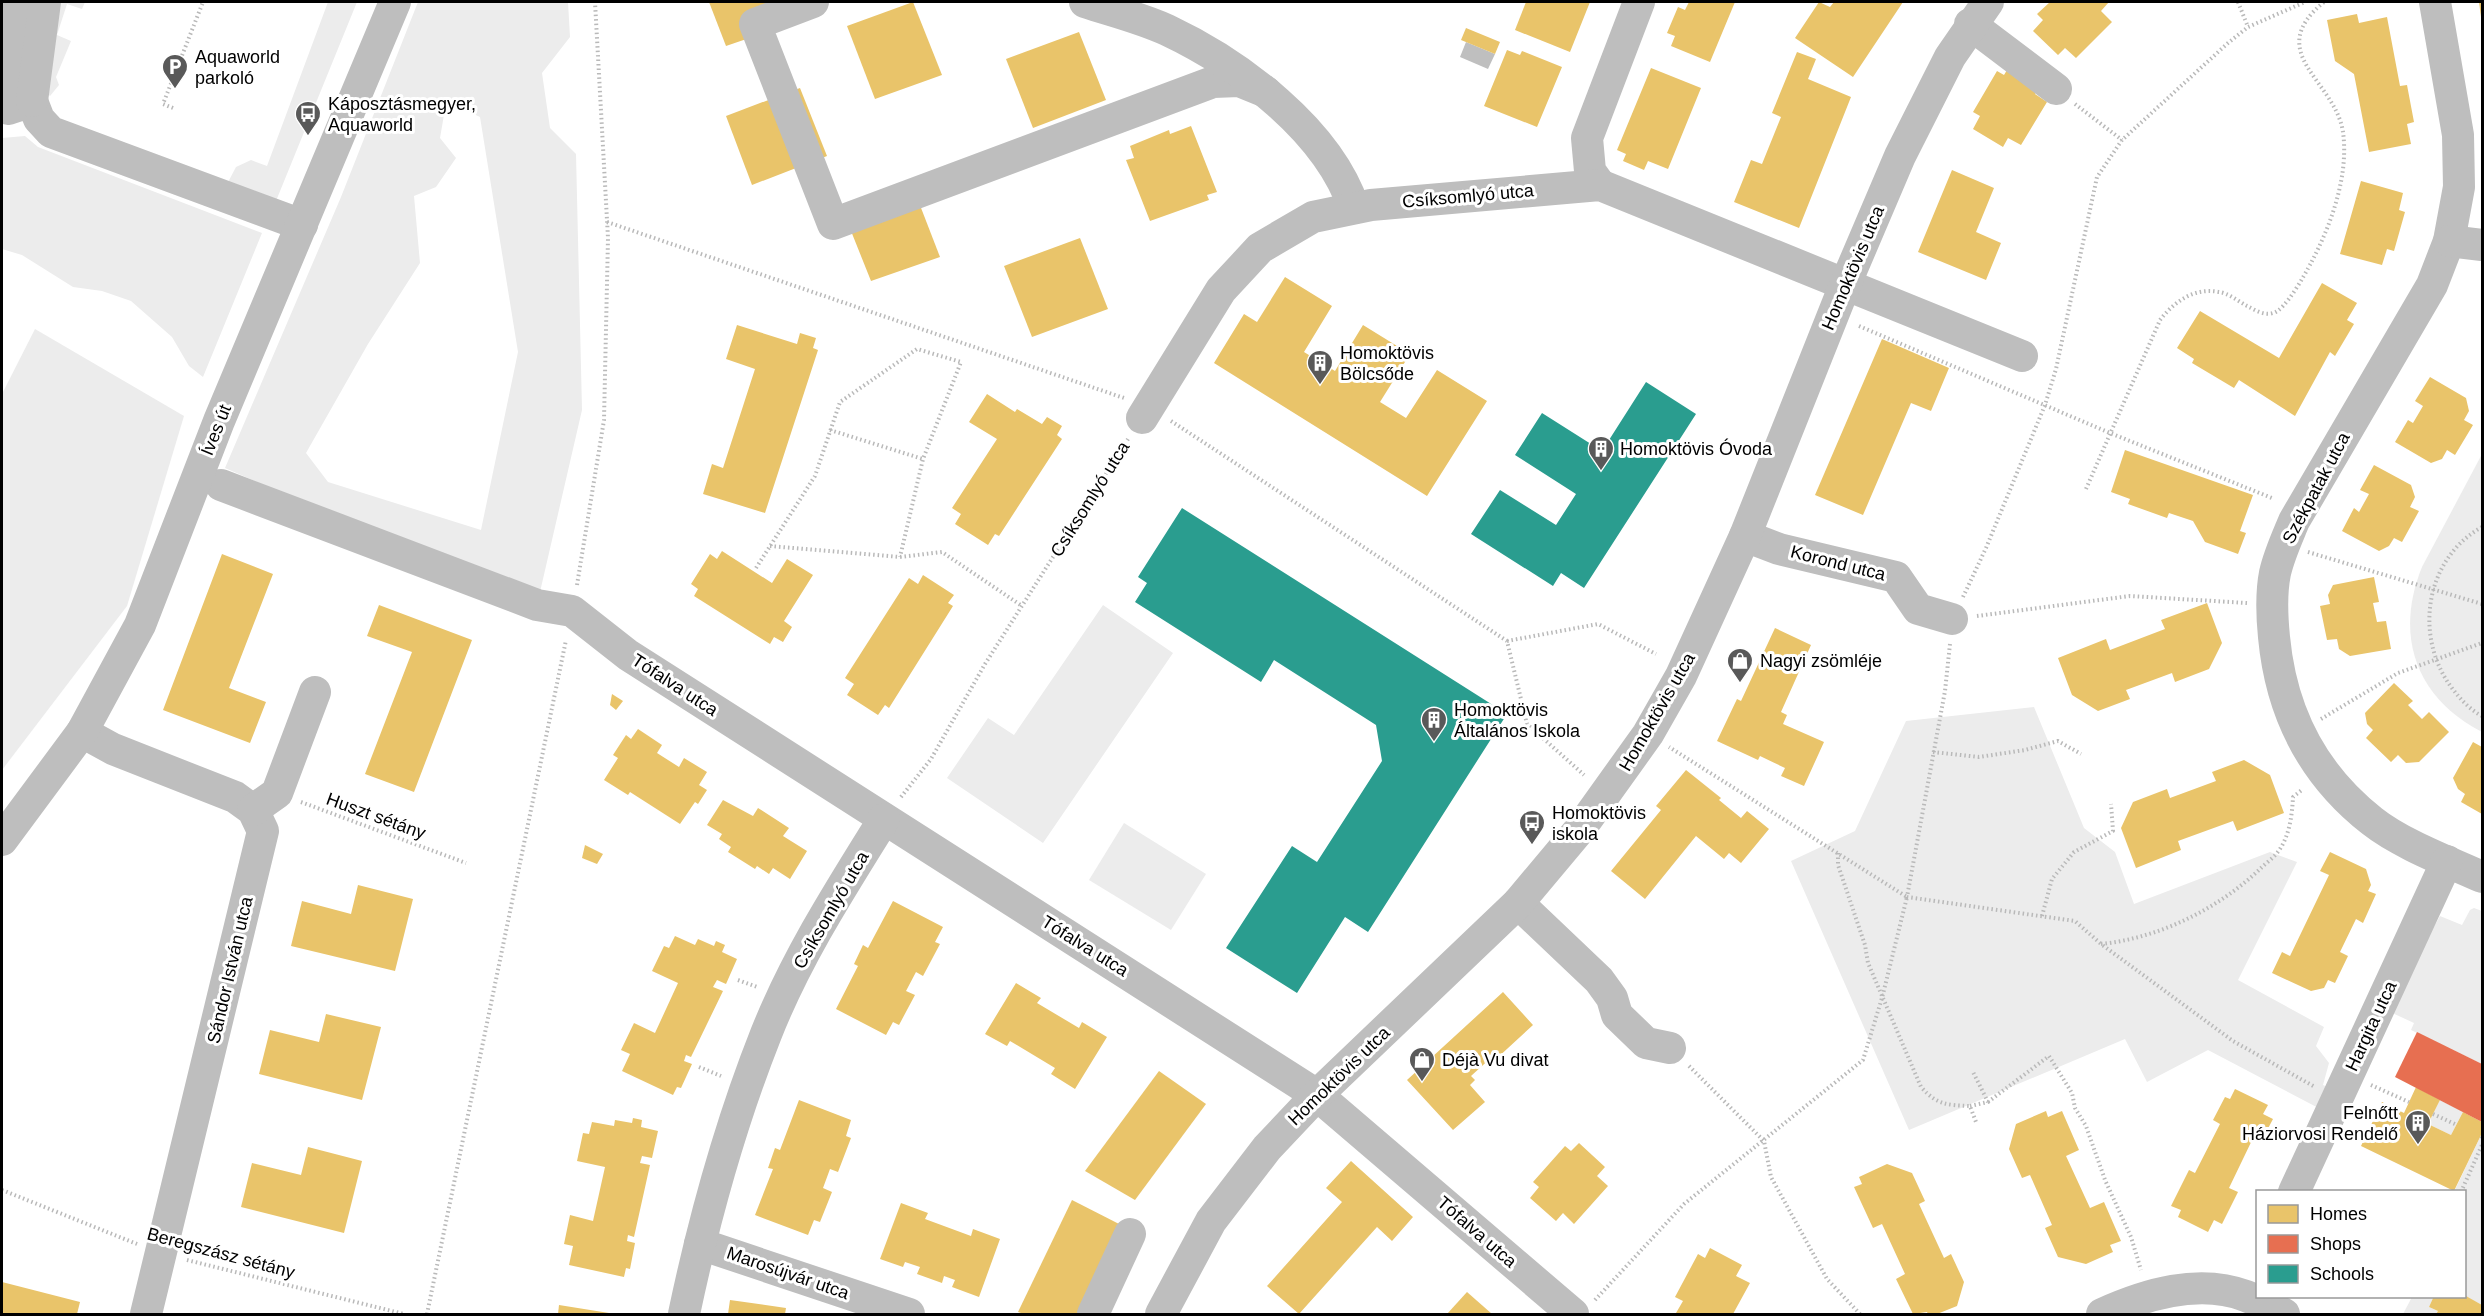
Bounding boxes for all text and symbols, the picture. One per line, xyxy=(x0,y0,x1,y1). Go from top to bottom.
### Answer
place label: Aquaworld parkoló xyxy=(195,47,280,88)
parking icon: Aquaworld parkoló xyxy=(160,52,190,90)
place label: Káposztásmegyer, Aquaworld xyxy=(328,94,476,135)
bus stop icon: Káposztásmegyer, Aquaworld xyxy=(293,99,323,137)
street label: Csíksomlyó utca xyxy=(1401,180,1536,212)
street label: Homoktövis utca xyxy=(1818,202,1889,333)
place label: Homoktövis Bölcsőde xyxy=(1340,343,1434,384)
building icon: Homoktövis Bölcsőde xyxy=(1305,348,1335,386)
street label: Íves út xyxy=(197,402,235,458)
street label: Székpatak utca xyxy=(2278,428,2354,547)
building icon: Homoktövis Óvoda xyxy=(1586,434,1616,472)
street label: Csíksomlyó utca xyxy=(1047,437,1134,560)
place label: Homoktövis Óvoda xyxy=(1620,438,1773,459)
street label: Korond utca xyxy=(1788,542,1888,585)
shop icon: Nagyi zsömléje xyxy=(1725,646,1755,684)
street label: Homoktövis utca xyxy=(1615,649,1699,775)
street label: Tófalva utca xyxy=(628,650,722,721)
place label: Nagyi zsömléje xyxy=(1760,651,1882,671)
place label: Homoktövis Általános Iskola xyxy=(1454,700,1581,741)
building icon: Homoktövis Általános Iskola xyxy=(1419,705,1449,743)
street label: Huszt sétány xyxy=(324,789,428,843)
place label: Homoktövis iskola xyxy=(1552,803,1646,844)
bus stop icon: Homoktövis iskola xyxy=(1517,808,1547,846)
street label: Csíksomlyó utca xyxy=(789,847,873,972)
street label: Sándor István utca xyxy=(203,894,257,1045)
street label: Tófalva utca xyxy=(1038,912,1133,981)
street label: Hargita utca xyxy=(2341,977,2401,1074)
street label: Homoktövis utca xyxy=(1284,1022,1395,1129)
shop icon: Déjà Vu divat xyxy=(1407,1045,1437,1083)
place label: Déjà Vu divat xyxy=(1442,1050,1548,1070)
place label: Felnőtt Háziorvosi Rendelő xyxy=(2242,1103,2398,1144)
building icon: Felnőtt Háziorvosi Rendelő xyxy=(2403,1108,2433,1146)
legend xyxy=(2256,1190,2466,1298)
street label: Tófalva utca xyxy=(1433,1192,1521,1272)
text: Homes xyxy=(2310,1204,2367,1224)
street label: Beregszász sétány xyxy=(145,1224,297,1282)
text: Shops xyxy=(2310,1234,2361,1254)
street label: Marosújvár utca xyxy=(724,1243,853,1304)
text: Schools xyxy=(2310,1264,2374,1284)

